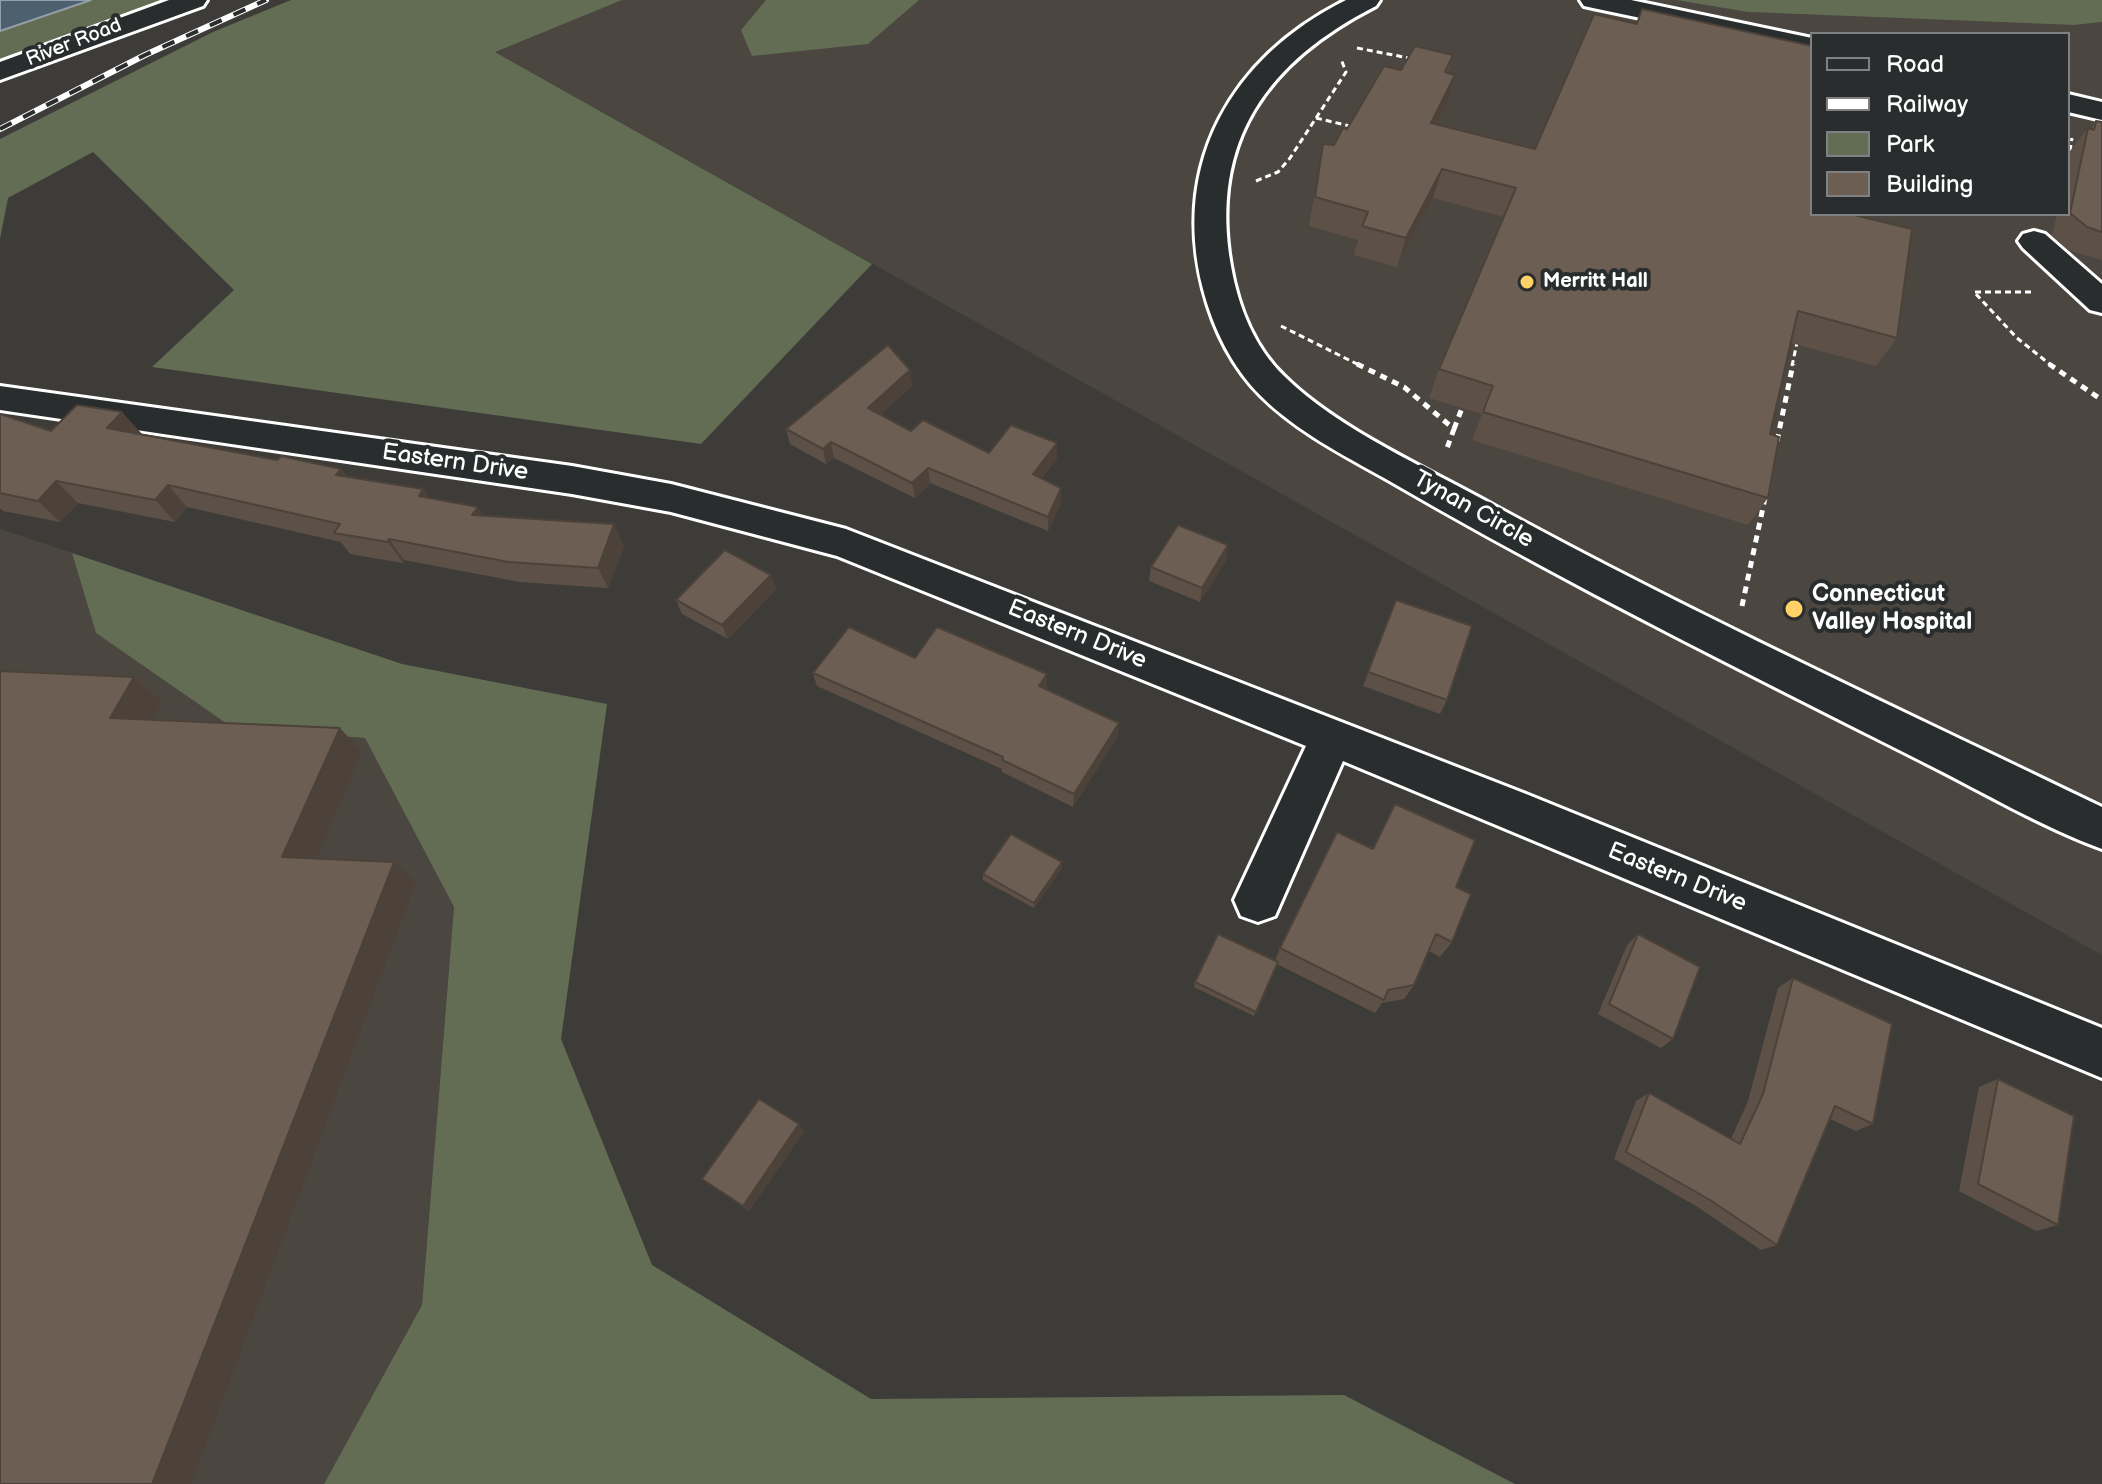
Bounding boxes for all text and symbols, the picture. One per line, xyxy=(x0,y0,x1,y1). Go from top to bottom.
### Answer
street label: River Road xyxy=(23,14,125,72)
legend xyxy=(1810,32,2070,216)
text: Road xyxy=(1886,50,1944,79)
text: Railway xyxy=(1886,90,1968,119)
text: Park xyxy=(1886,130,1934,159)
text: Building xyxy=(1886,170,1973,199)
place label: Merritt Hall xyxy=(1543,270,1648,294)
marker: Merritt Hall xyxy=(1518,273,1536,291)
street label: Eastern Drive xyxy=(380,438,530,488)
street label: Tynan Circle xyxy=(1408,465,1538,555)
place label: Connecticut Valley Hospital xyxy=(1812,581,1972,637)
street label: Eastern Drive xyxy=(1003,594,1151,676)
marker: Connecticut Valley Hospital xyxy=(1783,598,1805,620)
street label: Eastern Drive xyxy=(1603,837,1751,919)

